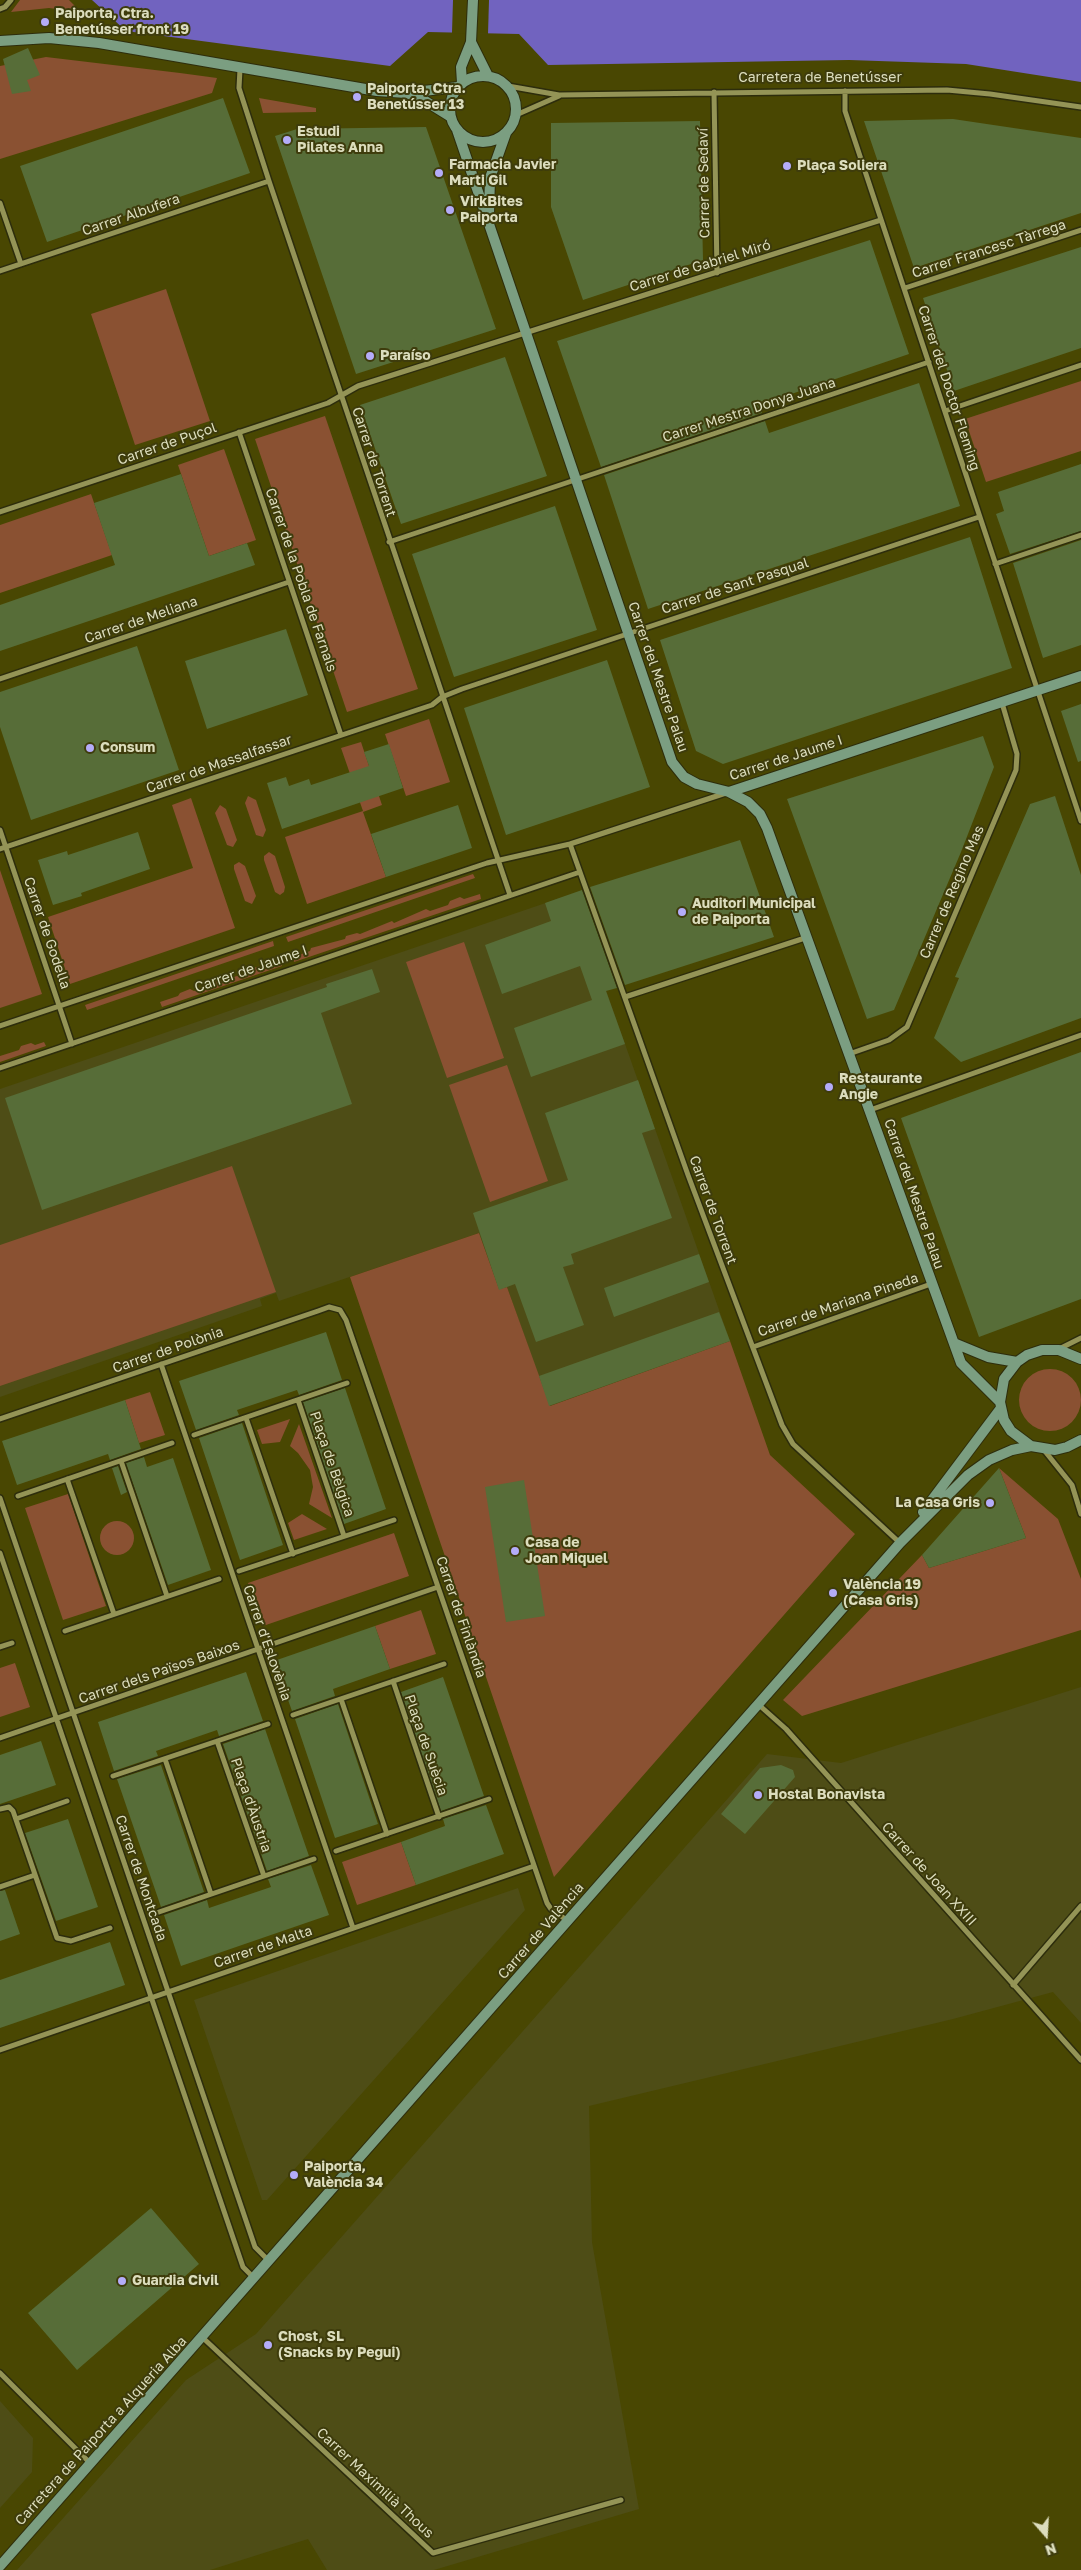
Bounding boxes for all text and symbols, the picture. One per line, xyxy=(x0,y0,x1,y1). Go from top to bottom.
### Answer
place label: Paiporta, Ctra. Benetússer front 19 xyxy=(55,6,189,38)
marker: Paiporta, Ctra. Benetússer front 19 xyxy=(39,16,51,28)
street label: Carretera de Benetússer xyxy=(738,70,902,86)
place label: Paiporta, Ctra. Benetússer 13 xyxy=(367,81,466,114)
marker: Paiporta, Ctra. Benetússer 13 xyxy=(351,91,363,103)
place label: Estudi Pilates Anna xyxy=(297,124,383,156)
street label: Carrer de Sedaví xyxy=(695,128,713,238)
marker: Estudi Pilates Anna xyxy=(281,134,293,146)
place label: Farmacia Javier Marti Gil xyxy=(449,157,556,190)
place label: Plaça Soliera xyxy=(797,158,887,174)
marker: Plaça Soliera xyxy=(781,160,793,172)
marker: Farmacia Javier Marti Gil xyxy=(433,167,445,179)
street label: Carrer Albufera xyxy=(80,190,182,240)
place label: VirkBites Paiporta xyxy=(460,194,523,226)
marker: VirkBites Paiporta xyxy=(444,204,456,216)
street label: Carrer Francesc Tàrrega xyxy=(910,216,1068,282)
street label: Carrer de Gabriel Miró xyxy=(627,237,773,295)
street label: Carrer del Doctor Fleming xyxy=(914,303,984,473)
place label: Paraíso xyxy=(380,348,431,364)
marker: Paraíso xyxy=(364,350,376,362)
street label: Carrer Mestra Donya Juana xyxy=(660,374,838,446)
street label: Carrer de Torrent xyxy=(348,405,400,519)
street label: Carrer de Puçol xyxy=(115,419,219,469)
street label: Carrer de la Pobla de Farnals xyxy=(262,486,340,674)
street label: Carrer de Sant Pasqual xyxy=(659,554,811,618)
street label: Carrer de Meliana xyxy=(82,593,200,647)
street label: Carrer del Mestre Palau xyxy=(624,600,692,754)
street label: Carrer de Massalfassar xyxy=(144,731,294,797)
street label: Carrer de Jaume I xyxy=(727,732,845,784)
place label: Consum xyxy=(100,740,155,756)
marker: Consum xyxy=(84,742,96,754)
street label: Carrer de Regino Mas xyxy=(916,823,988,961)
street label: Carrer de Godella xyxy=(20,875,74,991)
place label: Auditori Municipal de Paiporta xyxy=(692,896,816,929)
marker: Auditori Municipal de Paiporta xyxy=(676,906,688,918)
street label: Carrer de Jaume I xyxy=(192,942,310,996)
place label: Restaurante Angie xyxy=(839,1071,922,1104)
marker: Restaurante Angie xyxy=(823,1081,835,1093)
street label: Carrer del Mestre Palau xyxy=(880,1117,948,1271)
street label: Carrer de Torrent xyxy=(686,1153,740,1267)
street label: Carrer de Mariana Pineda xyxy=(755,1270,921,1340)
street label: Carrer de Polònia xyxy=(110,1323,226,1377)
street label: Plaça de Bèlgica xyxy=(306,1409,358,1519)
place label: La Casa Gris xyxy=(895,1495,980,1511)
marker: La Casa Gris xyxy=(984,1497,996,1509)
place label: Casa de Joan Miquel xyxy=(525,1535,608,1568)
marker: Casa de Joan Miquel xyxy=(509,1545,521,1557)
street label: Carrer de Finlàndia xyxy=(432,1554,490,1680)
place label: València 19 (Casa Gris) xyxy=(843,1577,921,1610)
street label: Carrer d'Eslovènia xyxy=(239,1583,295,1703)
marker: València 19 (Casa Gris) xyxy=(827,1587,839,1599)
street label: Carrer dels Països Baixos xyxy=(76,1637,242,1707)
street label: Plaça de Suècia xyxy=(401,1692,451,1798)
street label: Plaça d'Àustria xyxy=(227,1756,275,1854)
place label: Hostal Bonavista xyxy=(768,1787,885,1803)
marker: Hostal Bonavista xyxy=(752,1789,764,1801)
street label: Carrer de Montcada xyxy=(112,1813,170,1943)
street label: Carrer de Joan XXIII xyxy=(878,1819,980,1929)
street label: Carrer de València xyxy=(495,1879,587,1983)
street label: Carrer de Malta xyxy=(211,1922,315,1972)
place label: Paiporta, València 34 xyxy=(304,2159,383,2192)
marker: Paiporta, València 34 xyxy=(288,2169,300,2181)
place label: Guardia Civil xyxy=(132,2273,219,2289)
marker: Guardia Civil xyxy=(116,2275,128,2287)
place label: Chost, SL (Snacks by Pegui) xyxy=(278,2329,401,2362)
street label: Carretera de Paiporta a Alqueria Alba xyxy=(12,2333,190,2529)
marker: Chost, SL (Snacks by Pegui) xyxy=(262,2339,274,2351)
street label: Carrer Maximilià Thous xyxy=(313,2424,437,2542)
north arrow xyxy=(1021,2510,1071,2560)
text: N xyxy=(1043,2540,1059,2559)

